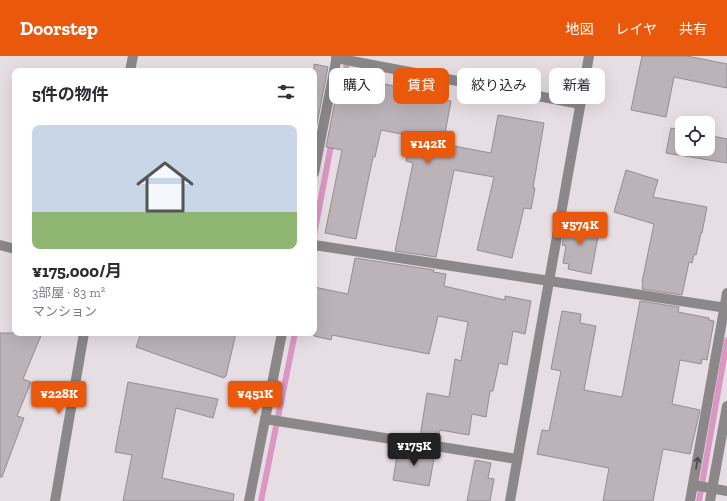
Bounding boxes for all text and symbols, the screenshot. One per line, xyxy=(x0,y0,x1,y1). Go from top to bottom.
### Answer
text: Doorstep xyxy=(20,17,98,40)
text: 地図 xyxy=(565,21,593,38)
text: レイヤ xyxy=(615,21,657,38)
text: 共有 xyxy=(679,21,707,38)
chip: 購入 xyxy=(329,68,385,104)
chip: 賃貸 xyxy=(393,68,449,104)
chip: 絞り込み xyxy=(457,68,541,104)
chip: 新着 xyxy=(549,68,605,104)
icon: filters xyxy=(275,81,297,103)
text: 5件の物件 xyxy=(32,84,109,104)
map controls xyxy=(675,116,715,156)
button: locate xyxy=(675,116,715,156)
pin: ¥142K xyxy=(400,131,456,165)
text: ¥142K xyxy=(410,136,446,151)
icon: home xyxy=(129,151,201,223)
pin: ¥574K xyxy=(552,212,608,246)
text: ¥574K xyxy=(562,217,598,232)
text: ¥175,000/月 xyxy=(32,261,122,281)
text: 3部屋 · 83 m² xyxy=(32,285,105,300)
text: マンション xyxy=(32,304,97,319)
pin: ¥228K xyxy=(31,381,87,415)
pin: ¥451K xyxy=(227,381,283,415)
text: ¥228K xyxy=(40,386,78,401)
text: ¥451K xyxy=(237,386,273,401)
pin: ¥175K xyxy=(386,433,442,467)
text: ¥175K xyxy=(397,438,431,453)
one-way arrow xyxy=(693,457,701,470)

